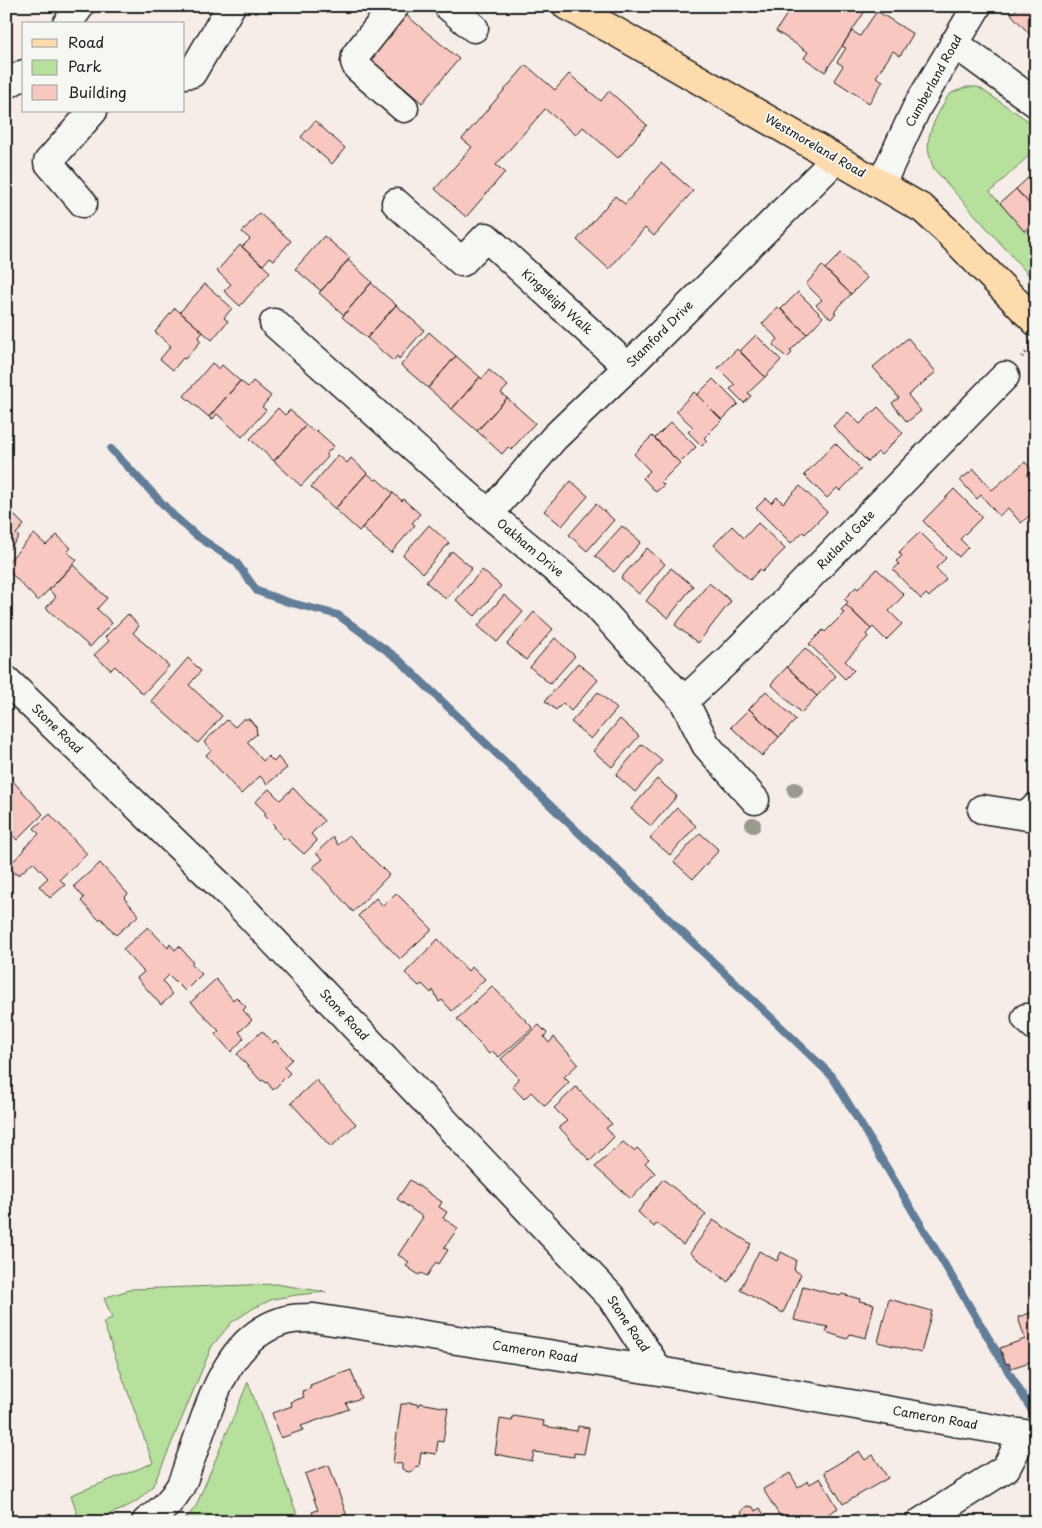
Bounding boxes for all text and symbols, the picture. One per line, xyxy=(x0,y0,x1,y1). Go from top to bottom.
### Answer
legend xyxy=(22,22,185,112)
text: Road xyxy=(68,30,104,53)
street label: Cumberland Road xyxy=(900,31,966,130)
text: Park xyxy=(68,54,102,77)
text: Building xyxy=(68,80,127,103)
street label: Westmoreland Road xyxy=(762,109,869,181)
street label: Kingsleigh Walk xyxy=(518,264,597,338)
street label: Stamford Drive xyxy=(622,295,697,371)
street label: Rutland Gate xyxy=(812,505,878,573)
street label: Oakham Drive xyxy=(493,514,568,581)
street label: Stone Road xyxy=(28,699,87,757)
street label: Stone Road xyxy=(316,984,373,1044)
street label: Stone Road xyxy=(603,1291,654,1355)
street label: Cameron Road xyxy=(491,1335,579,1367)
street label: Cameron Road xyxy=(891,1401,979,1433)

